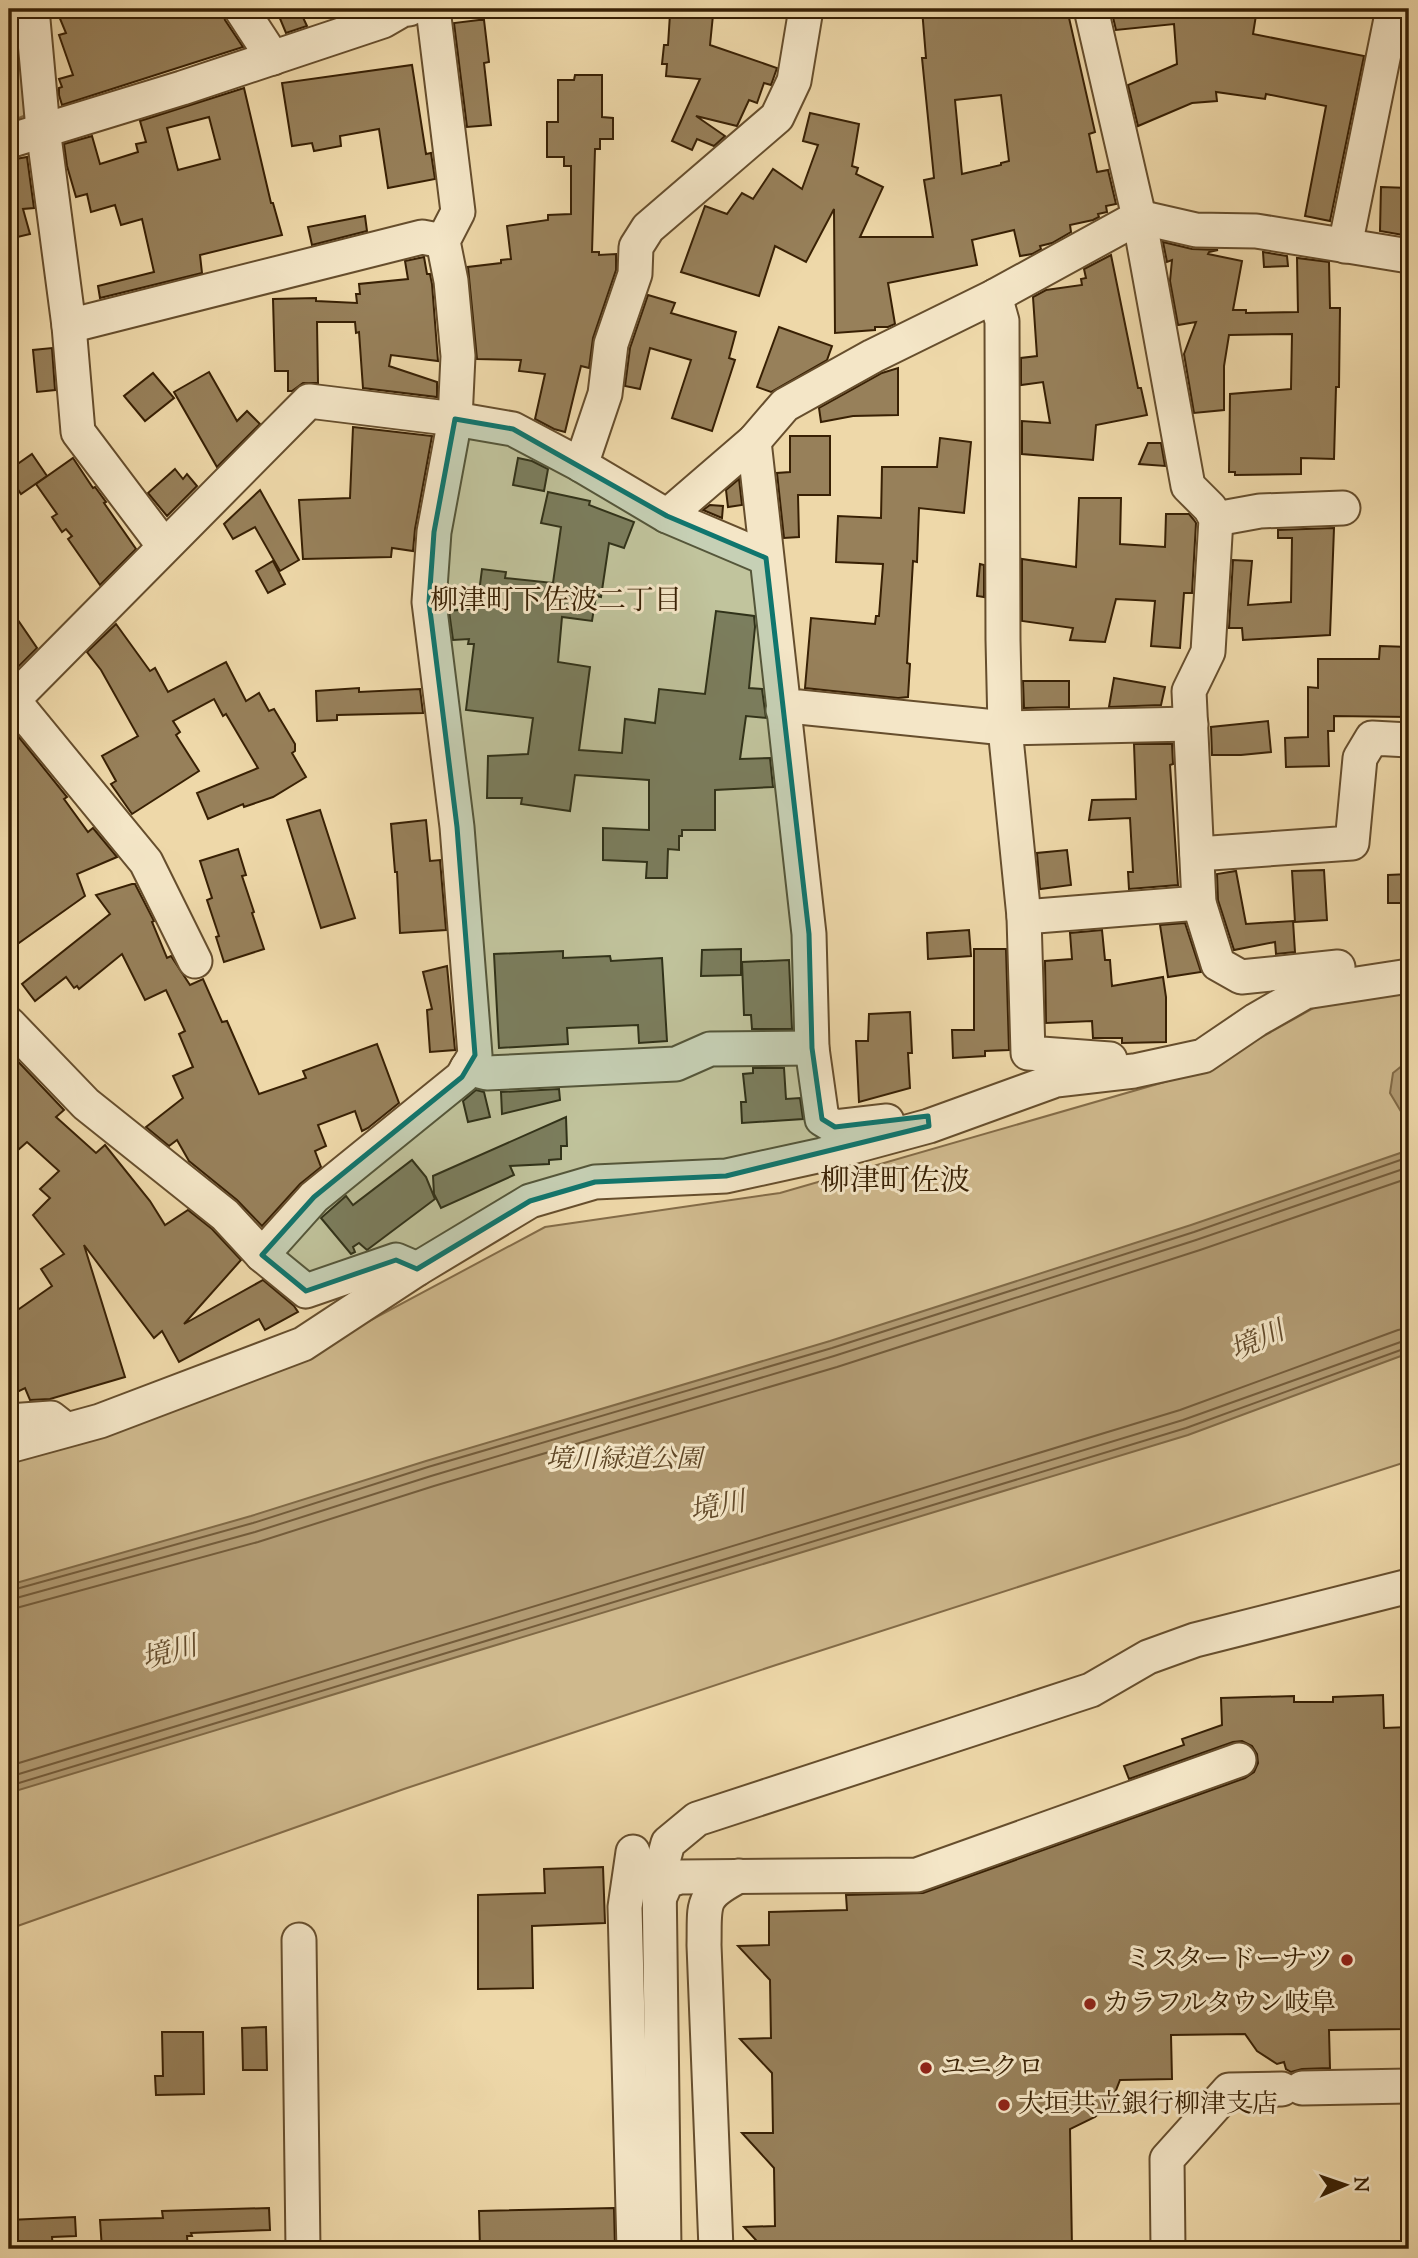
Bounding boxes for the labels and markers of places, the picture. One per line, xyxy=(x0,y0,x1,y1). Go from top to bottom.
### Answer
place label: ミスタードーナツ xyxy=(1125,1942,1333,1979)
marker: ミスタードーナツ xyxy=(1339,1952,1355,1968)
place label: カラフルタウン岐阜 xyxy=(1104,1986,1336,2023)
marker: カラフルタウン岐阜 xyxy=(1082,1996,1098,2012)
place label: ユニクロ xyxy=(940,2050,1044,2087)
marker: ユニクロ xyxy=(918,2060,934,2076)
place label: 大垣共立銀行柳津支店 xyxy=(1018,2087,1278,2124)
marker: 大垣共立銀行柳津支店 xyxy=(996,2097,1012,2113)

